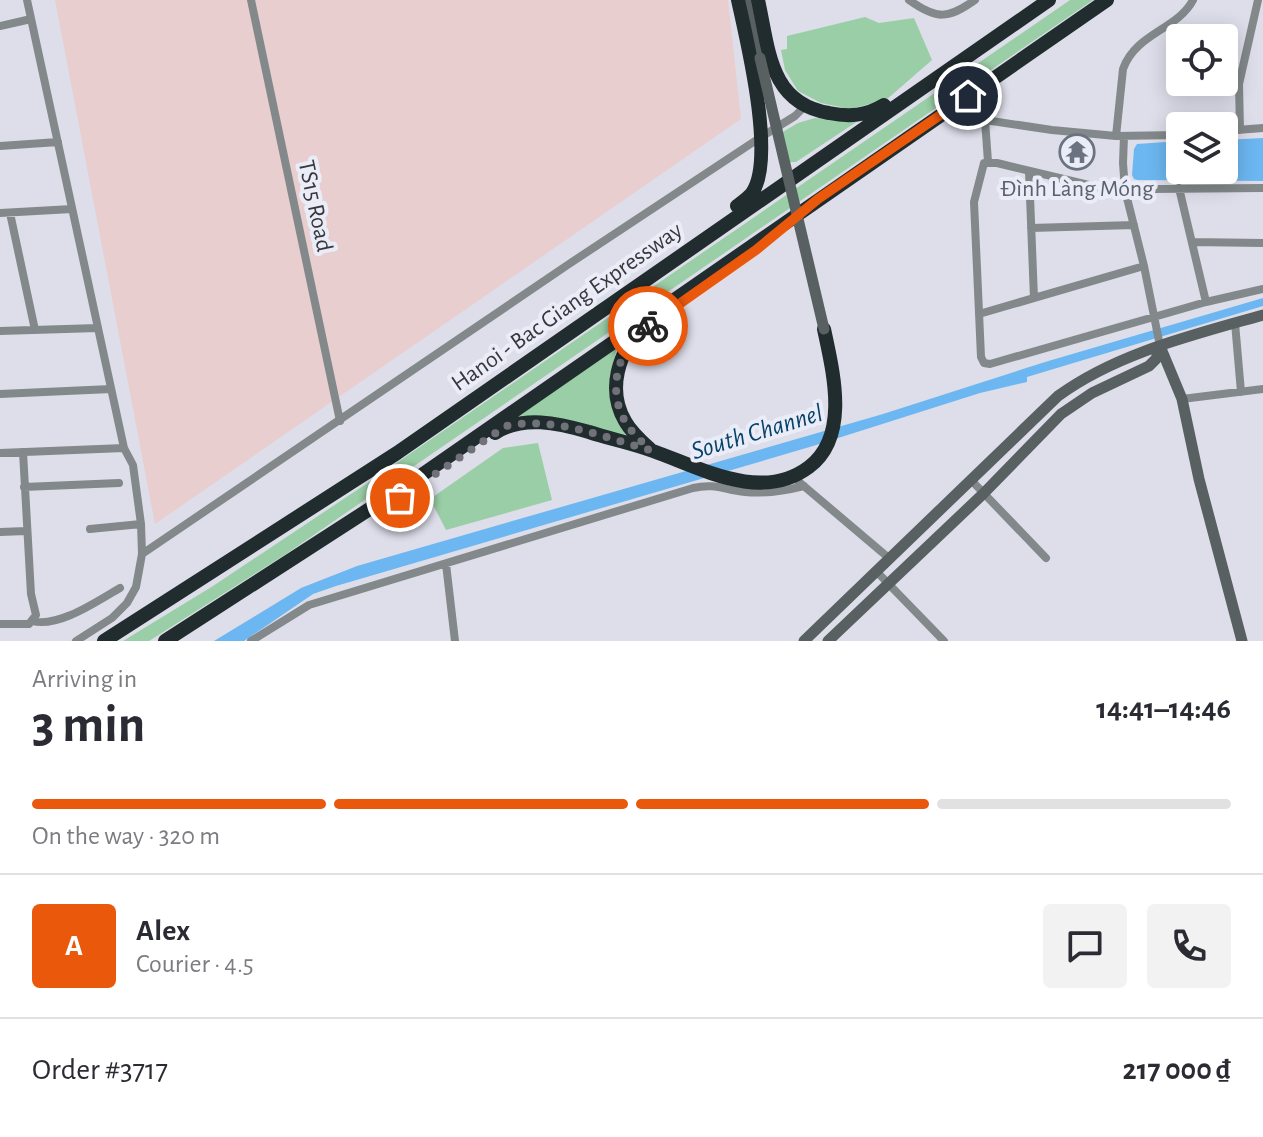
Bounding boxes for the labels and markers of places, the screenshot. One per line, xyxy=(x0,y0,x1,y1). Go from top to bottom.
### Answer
pin xyxy=(934,62,1002,130)
temple icon: Đình Làng Móng xyxy=(1058,133,1096,171)
place label: Đình Làng Móng xyxy=(1000,177,1154,201)
pin xyxy=(366,464,434,532)

